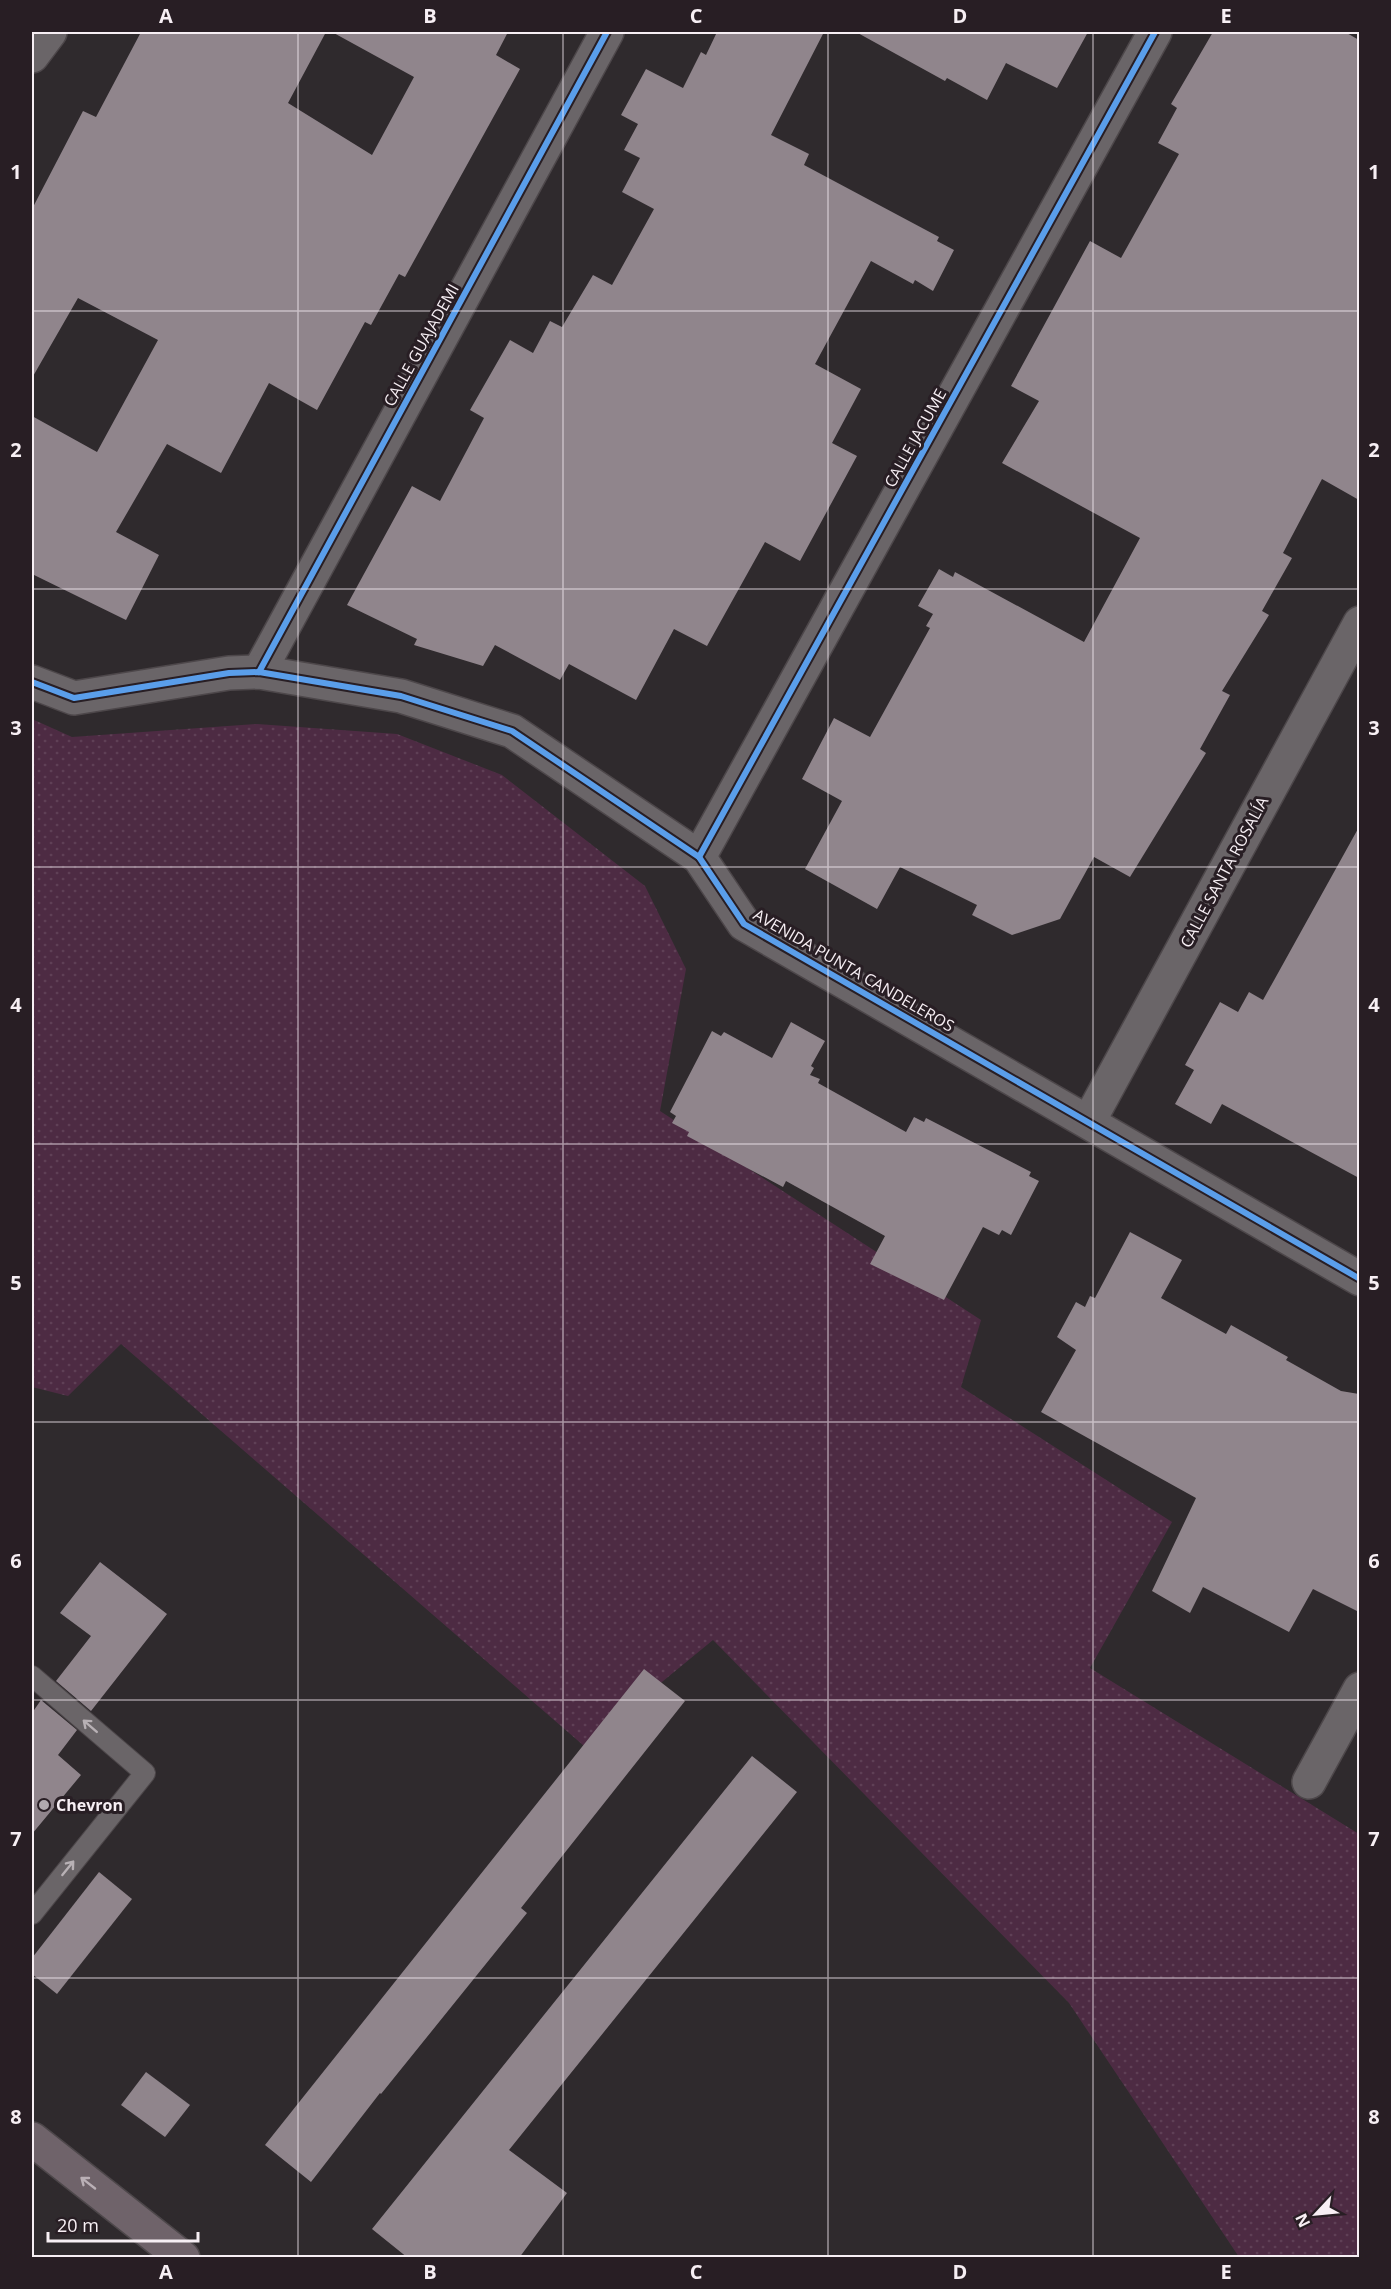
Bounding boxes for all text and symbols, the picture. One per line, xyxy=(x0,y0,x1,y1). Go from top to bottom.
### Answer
text: A xyxy=(159,2,173,29)
text: B xyxy=(423,2,437,29)
text: C xyxy=(690,2,703,29)
text: D xyxy=(953,2,967,29)
text: E xyxy=(1220,2,1232,29)
text: 1 xyxy=(10,158,22,185)
text: 1 xyxy=(1368,158,1380,185)
street label: CALLE GUAJADEMI xyxy=(378,280,464,410)
street label: CALLE JACUME xyxy=(879,385,951,491)
text: 2 xyxy=(10,436,22,463)
text: 2 xyxy=(1368,436,1380,463)
text: 3 xyxy=(10,714,22,741)
text: 3 xyxy=(1368,714,1380,741)
street label: CALLE SANTA ROSALÍA xyxy=(1175,792,1274,951)
street label: AVENIDA PUNTA CANDELEROS xyxy=(750,903,959,1037)
text: 4 xyxy=(10,991,22,1018)
text: 4 xyxy=(1368,991,1380,1018)
text: 5 xyxy=(10,1269,22,1296)
text: 5 xyxy=(1368,1269,1380,1296)
text: 6 xyxy=(10,1547,22,1574)
text: 6 xyxy=(1368,1547,1380,1574)
one-way arrow xyxy=(82,1719,98,1732)
place label: Chevron xyxy=(56,1794,123,1816)
marker: Chevron xyxy=(37,1798,51,1812)
text: 7 xyxy=(10,1825,22,1852)
text: 7 xyxy=(1368,1825,1380,1852)
one-way arrow xyxy=(62,1860,75,1876)
text: 8 xyxy=(10,2103,22,2130)
text: 8 xyxy=(1368,2103,1380,2130)
one-way arrow xyxy=(80,2177,96,2189)
north arrow xyxy=(1286,2184,1346,2244)
scale bar xyxy=(48,2205,198,2243)
text: N xyxy=(1290,2210,1315,2231)
text: 20 m xyxy=(57,2213,99,2237)
text: A xyxy=(159,2258,173,2285)
text: B xyxy=(423,2258,437,2285)
text: C xyxy=(690,2258,703,2285)
text: D xyxy=(953,2258,967,2285)
text: E xyxy=(1220,2258,1232,2285)

